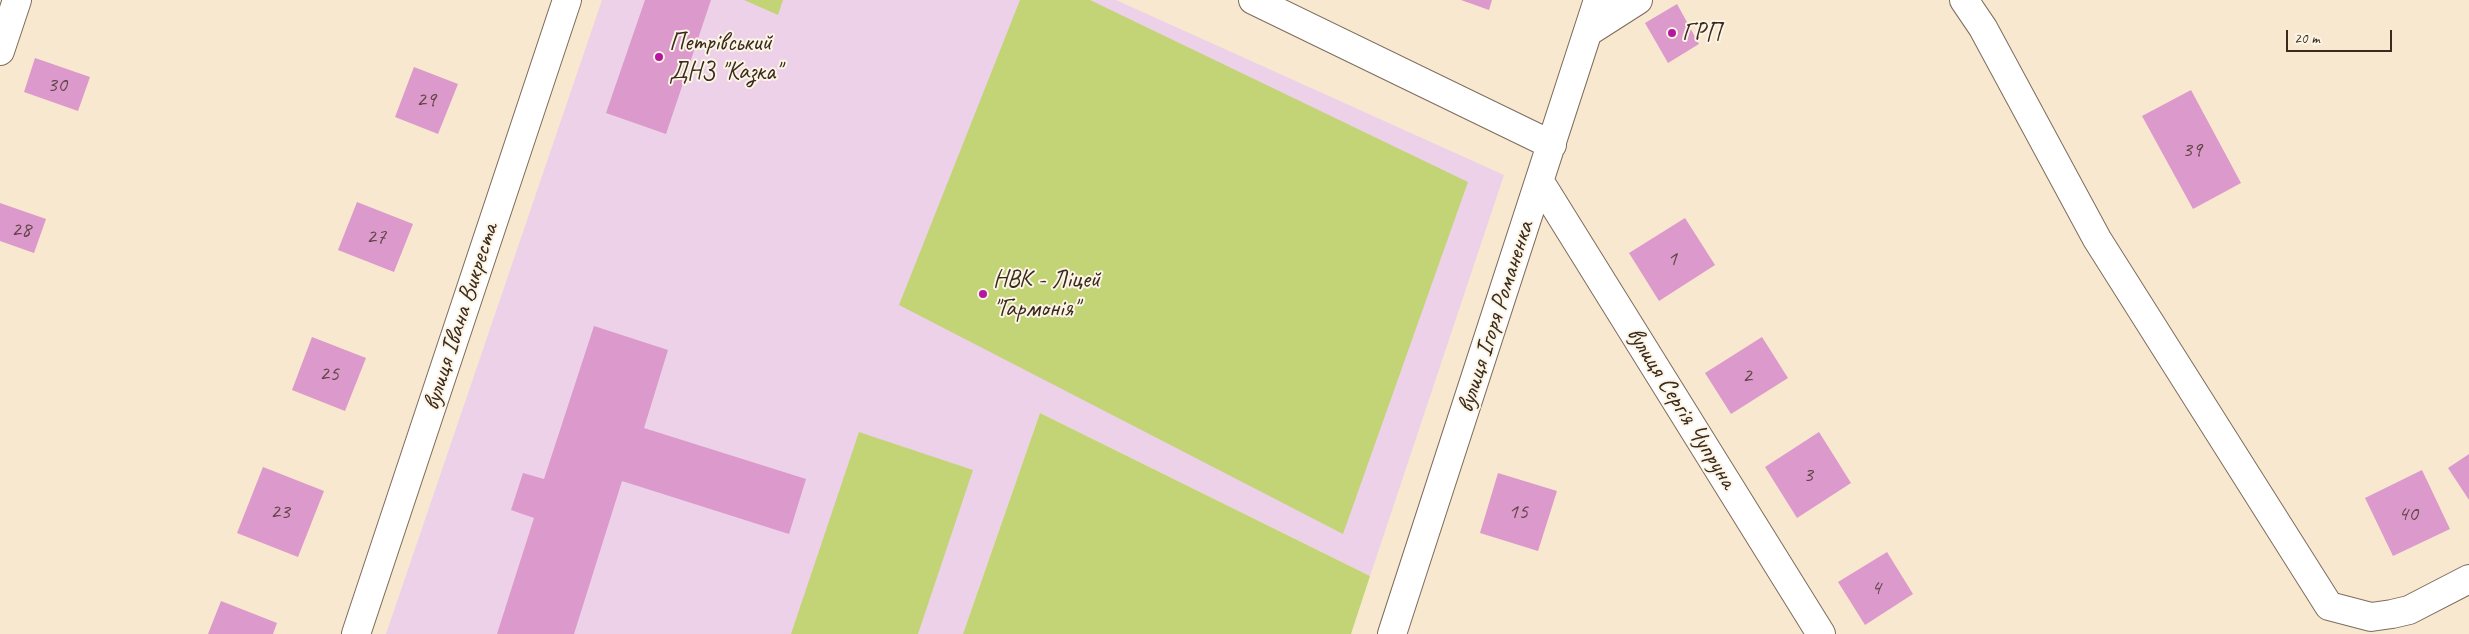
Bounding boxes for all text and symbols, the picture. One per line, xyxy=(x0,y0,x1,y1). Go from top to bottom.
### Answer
place label: ГРП xyxy=(1682,18,1720,48)
scale bar xyxy=(2289,20,2395,52)
marker: ГРП xyxy=(1666,27,1678,39)
place label: Петрівський ДНЗ "Казка" xyxy=(669,28,781,87)
text: 20 m xyxy=(2294,29,2320,48)
marker: Петрівський ДНЗ "Казка" xyxy=(653,51,665,63)
house number: 30 xyxy=(47,72,67,98)
house number: 29 xyxy=(416,87,436,113)
house number: 39 xyxy=(2182,137,2202,163)
house number: 28 xyxy=(11,217,31,243)
street label: вулиця Ігоря Романенка xyxy=(1451,218,1541,416)
street label: вулиця Івана Викреста xyxy=(417,220,505,414)
house number: 27 xyxy=(366,224,386,250)
house number: 1 xyxy=(1667,246,1677,272)
place label: НВК - Ліцей "Гармонія" xyxy=(993,265,1100,324)
marker: НВК - Ліцей "Гармонія" xyxy=(977,288,989,300)
street label: вулиця Сергія Чупруна xyxy=(1619,322,1743,494)
house number: 25 xyxy=(319,361,339,387)
house number: 2 xyxy=(1742,363,1752,389)
house number: 3 xyxy=(1803,462,1813,488)
house number: 23 xyxy=(270,499,290,525)
house number: 15 xyxy=(1508,499,1528,525)
house number: 40 xyxy=(2398,501,2418,527)
house number: 4 xyxy=(1871,575,1881,601)

